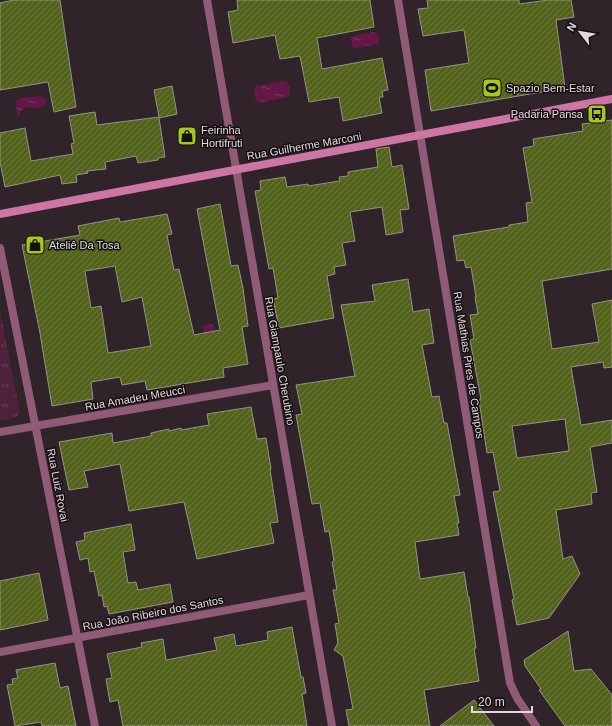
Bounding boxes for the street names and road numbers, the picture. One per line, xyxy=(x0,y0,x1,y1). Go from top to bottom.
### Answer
street label: Rua Guilherme Marconi xyxy=(246,130,362,162)
street label: Rua Mathias Pires de Campos xyxy=(451,290,487,440)
street label: Rua Giampaulo Cherubino xyxy=(263,296,297,426)
street label: Rua Amadeu Meucci xyxy=(84,383,186,413)
street label: Rua Luiz Rovai xyxy=(45,447,71,523)
street label: Rua João Ribeiro dos Santos xyxy=(82,593,225,633)

